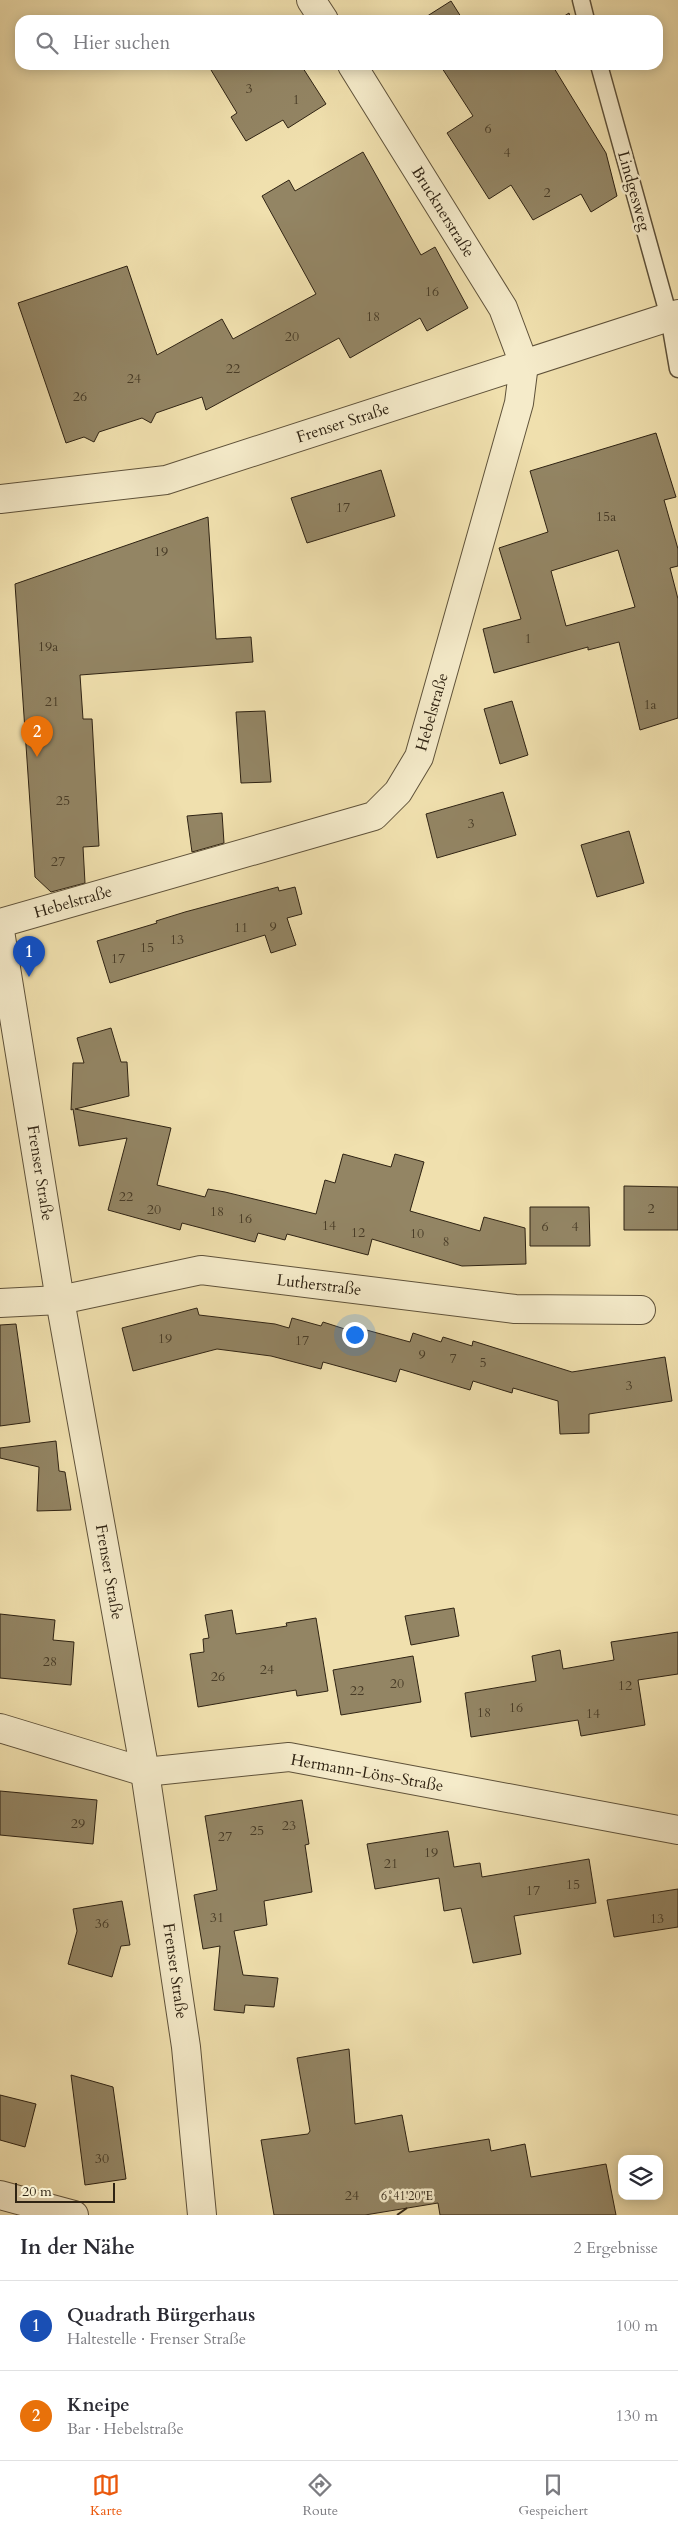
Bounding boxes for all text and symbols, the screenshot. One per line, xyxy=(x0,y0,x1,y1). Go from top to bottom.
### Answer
search box xyxy=(15,15,663,70)
icon: search xyxy=(33,29,61,57)
text: Hier suchen xyxy=(73,30,170,56)
house number: 3 xyxy=(245,79,253,98)
house number: 1 xyxy=(292,90,300,109)
house number: 6 xyxy=(484,119,492,138)
house number: 4 xyxy=(503,143,511,162)
street label: Lindgesweg xyxy=(612,148,656,234)
street label: Brucknerstraße xyxy=(406,162,480,262)
house number: 2 xyxy=(543,183,551,202)
house number: 16 xyxy=(425,282,439,301)
house number: 18 xyxy=(366,307,380,326)
house number: 20 xyxy=(285,327,299,346)
house number: 22 xyxy=(226,359,240,378)
house number: 24 xyxy=(127,369,141,388)
house number: 26 xyxy=(73,387,87,406)
street label: Frenser Straße xyxy=(294,398,392,448)
house number: 17 xyxy=(336,498,350,517)
house number: 15a xyxy=(596,507,616,526)
house number: 19 xyxy=(154,542,168,561)
house number: 1 xyxy=(524,629,532,648)
house number: 19a xyxy=(38,637,58,656)
street label: Hebelstraße xyxy=(410,670,454,754)
house number: 21 xyxy=(45,692,59,711)
house number: 1a xyxy=(643,695,657,714)
pin: 2 xyxy=(21,716,53,757)
house number: 25 xyxy=(56,791,70,810)
house number: 3 xyxy=(467,814,475,833)
house number: 27 xyxy=(51,852,65,871)
street label: Hebelstraße xyxy=(31,880,115,924)
house number: 9 xyxy=(269,917,277,936)
house number: 11 xyxy=(234,918,248,937)
house number: 13 xyxy=(170,930,184,949)
pin: 1 xyxy=(13,936,45,977)
house number: 15 xyxy=(140,938,154,957)
house number: 17 xyxy=(111,949,125,968)
street label: Frenser Straße xyxy=(22,1124,58,1222)
house number: 22 xyxy=(119,1187,133,1206)
house number: 2 xyxy=(647,1199,655,1218)
house number: 20 xyxy=(147,1200,161,1219)
house number: 18 xyxy=(210,1202,224,1221)
house number: 16 xyxy=(238,1209,252,1228)
house number: 14 xyxy=(322,1216,336,1235)
house number: 6 xyxy=(541,1217,549,1236)
house number: 4 xyxy=(571,1217,579,1236)
house number: 12 xyxy=(351,1223,365,1242)
house number: 10 xyxy=(410,1224,424,1243)
house number: 8 xyxy=(442,1232,450,1251)
street label: Lutherstraße xyxy=(275,1269,363,1301)
your location xyxy=(342,1322,368,1348)
house number: 19 xyxy=(158,1329,172,1348)
house number: 17 xyxy=(295,1331,309,1350)
house number: 9 xyxy=(418,1345,426,1364)
house number: 7 xyxy=(449,1349,457,1368)
house number: 5 xyxy=(479,1353,487,1372)
house number: 3 xyxy=(625,1376,633,1395)
street label: Frenser Straße xyxy=(90,1522,128,1622)
house number: 28 xyxy=(43,1652,57,1671)
house number: 24 xyxy=(260,1660,274,1679)
house number: 26 xyxy=(211,1667,225,1686)
house number: 20 xyxy=(390,1674,404,1693)
house number: 12 xyxy=(618,1676,632,1695)
house number: 22 xyxy=(350,1681,364,1700)
house number: 16 xyxy=(509,1698,523,1717)
house number: 18 xyxy=(477,1703,491,1722)
house number: 14 xyxy=(586,1704,600,1723)
street label: Hermann-Löns-Straße xyxy=(289,1749,445,1797)
house number: 29 xyxy=(71,1814,85,1833)
house number: 23 xyxy=(282,1816,296,1835)
house number: 25 xyxy=(250,1821,264,1840)
house number: 27 xyxy=(218,1827,232,1846)
house number: 19 xyxy=(424,1843,438,1862)
house number: 21 xyxy=(384,1854,398,1873)
house number: 15 xyxy=(566,1875,580,1894)
house number: 17 xyxy=(526,1881,540,1900)
house number: 31 xyxy=(210,1908,224,1927)
house number: 13 xyxy=(650,1909,664,1928)
house number: 36 xyxy=(95,1914,109,1933)
street label: Frenser Straße xyxy=(157,1922,193,2020)
house number: 30 xyxy=(95,2149,109,2168)
map controls xyxy=(618,2155,663,2200)
button: layers xyxy=(618,2155,663,2200)
scale bar xyxy=(15,2180,115,2203)
text: 20 m xyxy=(22,2182,52,2201)
house number: 24 xyxy=(345,2186,359,2205)
text: 6°41'20"E xyxy=(381,2188,433,2204)
text: In der Nähe xyxy=(20,2233,135,2262)
text: 2 Ergebnisse xyxy=(573,2237,658,2259)
text: Quadrath Bürgerhaus xyxy=(67,2302,255,2328)
text: 1 xyxy=(32,2315,40,2337)
text: 100 m xyxy=(616,2315,658,2337)
text: Haltestelle · Frenser Straße xyxy=(67,2328,246,2350)
text: Kneipe xyxy=(67,2392,130,2418)
text: 2 xyxy=(32,2405,40,2427)
text: 130 m xyxy=(616,2405,658,2427)
text: Bar · Hebelstraße xyxy=(67,2418,184,2440)
tab: Karte xyxy=(90,2471,122,2520)
tab: Route xyxy=(302,2471,338,2520)
tab: Gespeichert xyxy=(518,2471,588,2520)

